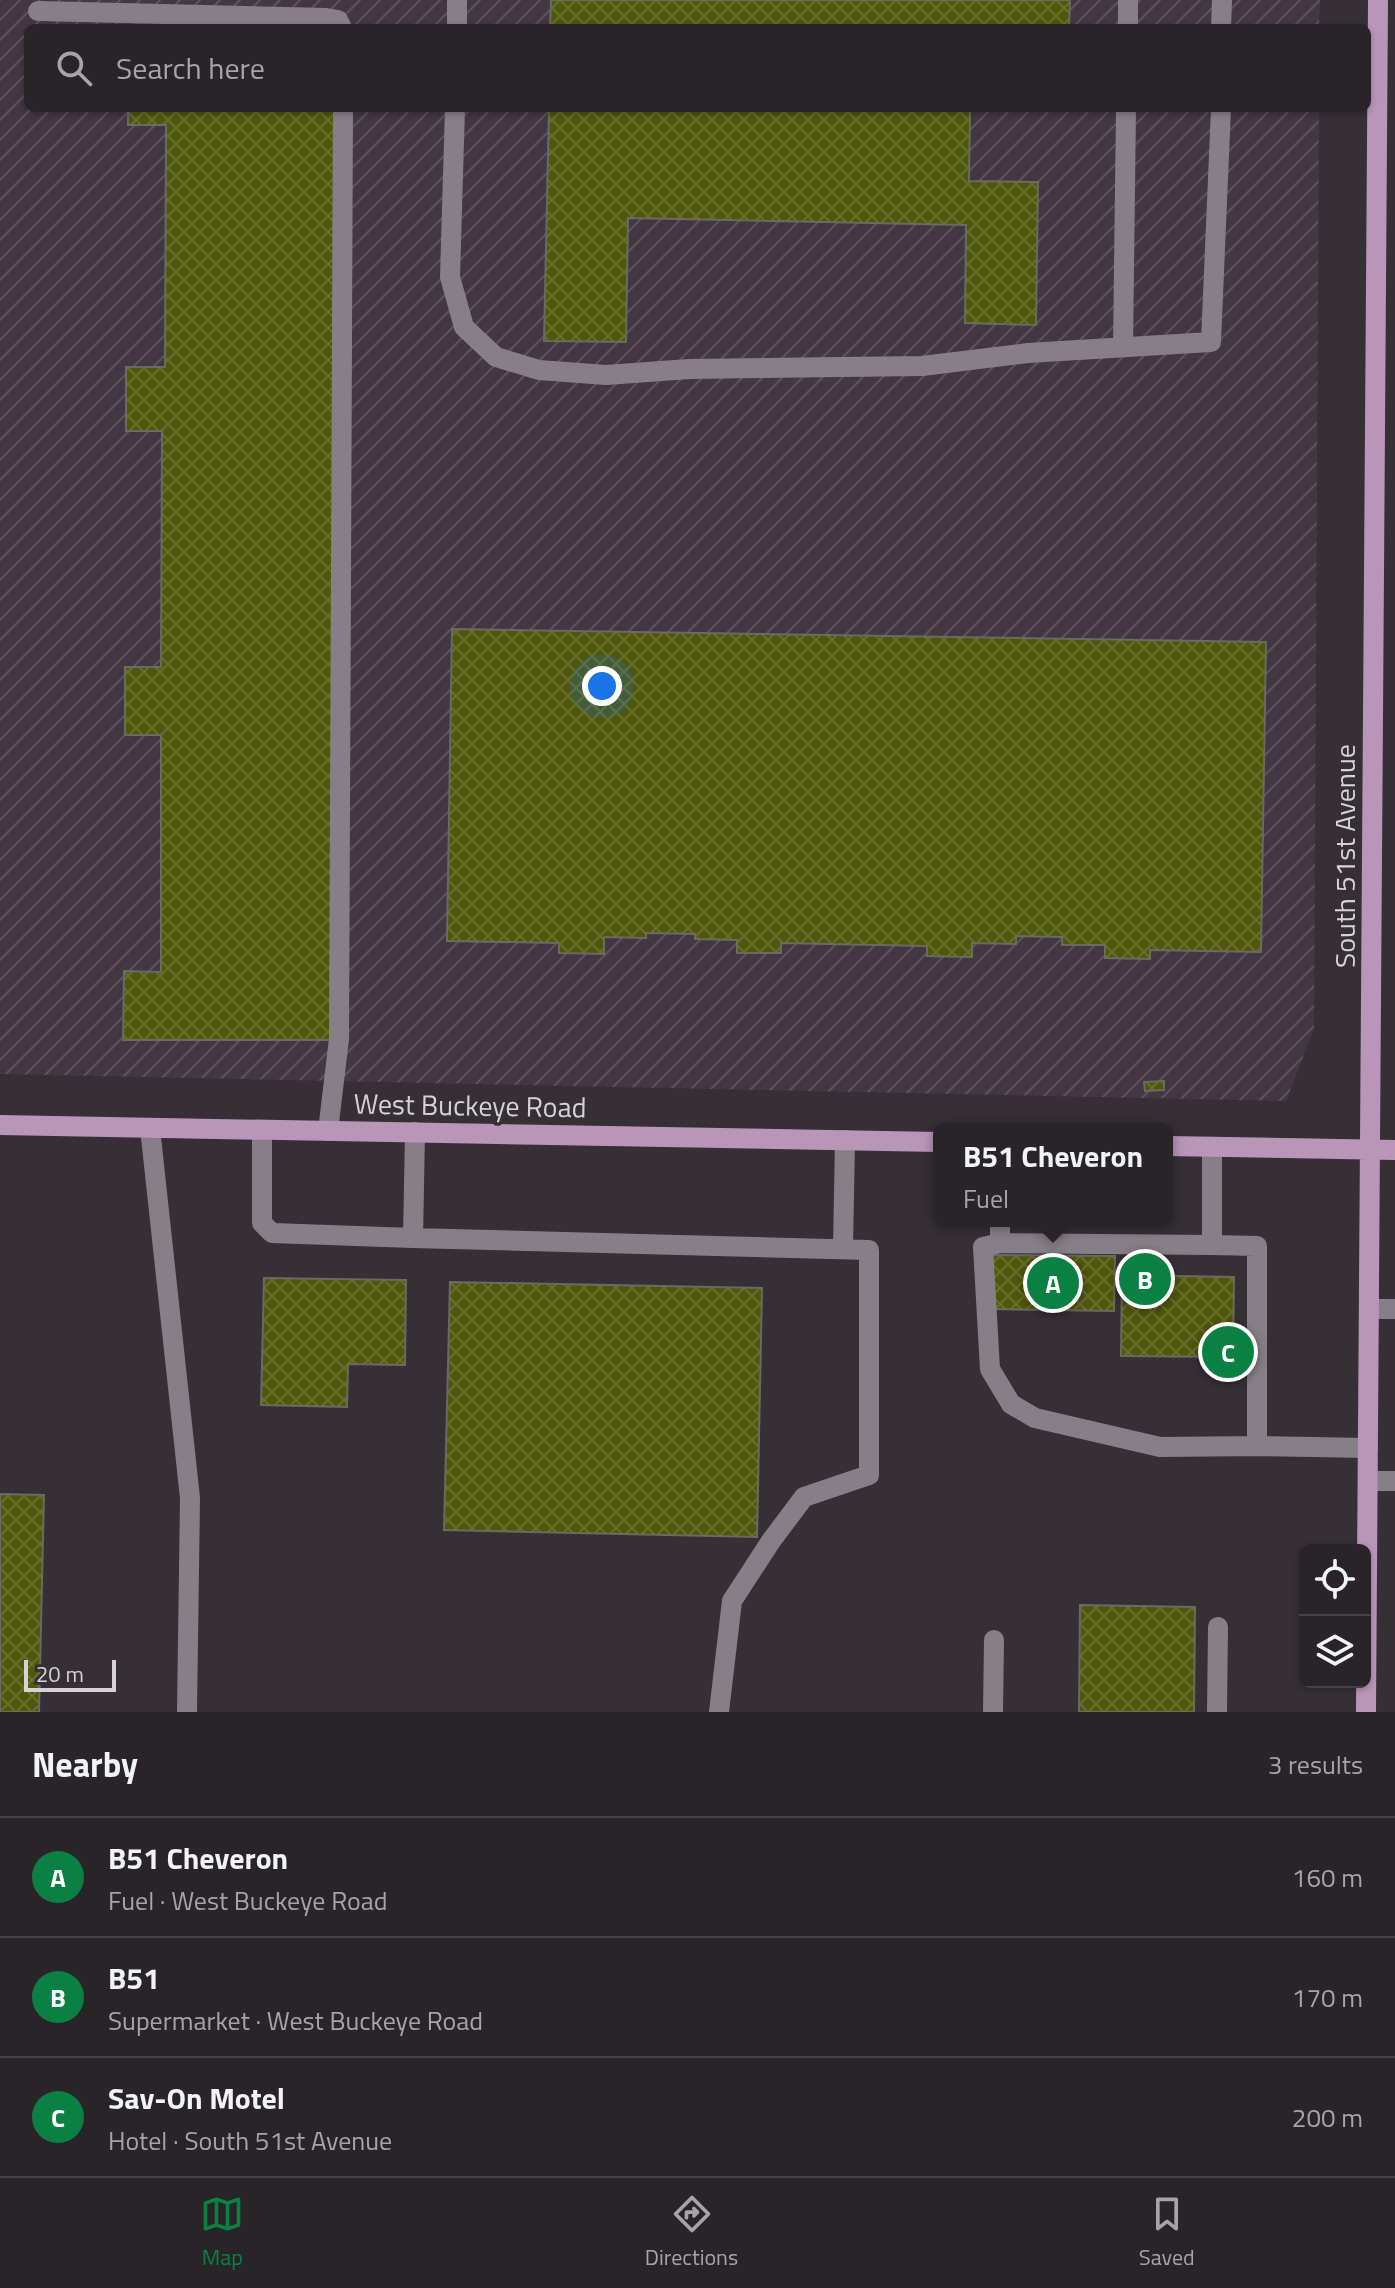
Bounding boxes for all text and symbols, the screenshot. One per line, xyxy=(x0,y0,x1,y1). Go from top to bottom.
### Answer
search box xyxy=(24,24,1371,112)
text: Search here xyxy=(116,45,265,91)
icon: search xyxy=(52,46,96,90)
your location xyxy=(582,666,622,706)
street label: South 51st Avenue xyxy=(1323,744,1366,968)
street label: West Buckeye Road xyxy=(353,1081,587,1129)
popup xyxy=(933,1123,1173,1227)
text: B51 Cheveron xyxy=(963,1133,1143,1179)
text: Fuel xyxy=(963,1179,1009,1218)
pin: B xyxy=(1119,1249,1171,1309)
pin: A xyxy=(1027,1253,1079,1313)
pin: C xyxy=(1202,1322,1254,1382)
map controls xyxy=(1299,1544,1371,1688)
button: locate xyxy=(1299,1544,1371,1616)
button: layers xyxy=(1299,1616,1371,1688)
scale bar xyxy=(24,1656,116,1692)
text: 20 m xyxy=(36,1657,84,1691)
text: Nearby xyxy=(32,1738,138,1790)
text: 3 results xyxy=(1268,1745,1363,1784)
text: B51 Cheveron xyxy=(108,1835,288,1881)
text: A xyxy=(50,1858,66,1897)
text: 160 m xyxy=(1292,1858,1363,1897)
text: Fuel · West Buckeye Road xyxy=(108,1881,387,1920)
text: B51 xyxy=(108,1955,160,2001)
text: B xyxy=(50,1978,66,2017)
text: 170 m xyxy=(1292,1978,1363,2017)
text: Supermarket · West Buckeye Road xyxy=(108,2001,483,2040)
text: Sav-On Motel xyxy=(108,2075,285,2121)
text: C xyxy=(51,2098,65,2137)
text: 200 m xyxy=(1292,2098,1363,2137)
text: Hotel · South 51st Avenue xyxy=(108,2121,392,2160)
tab: Map xyxy=(200,2192,244,2274)
tab: Directions xyxy=(645,2192,738,2274)
tab: Saved xyxy=(1139,2192,1195,2274)

